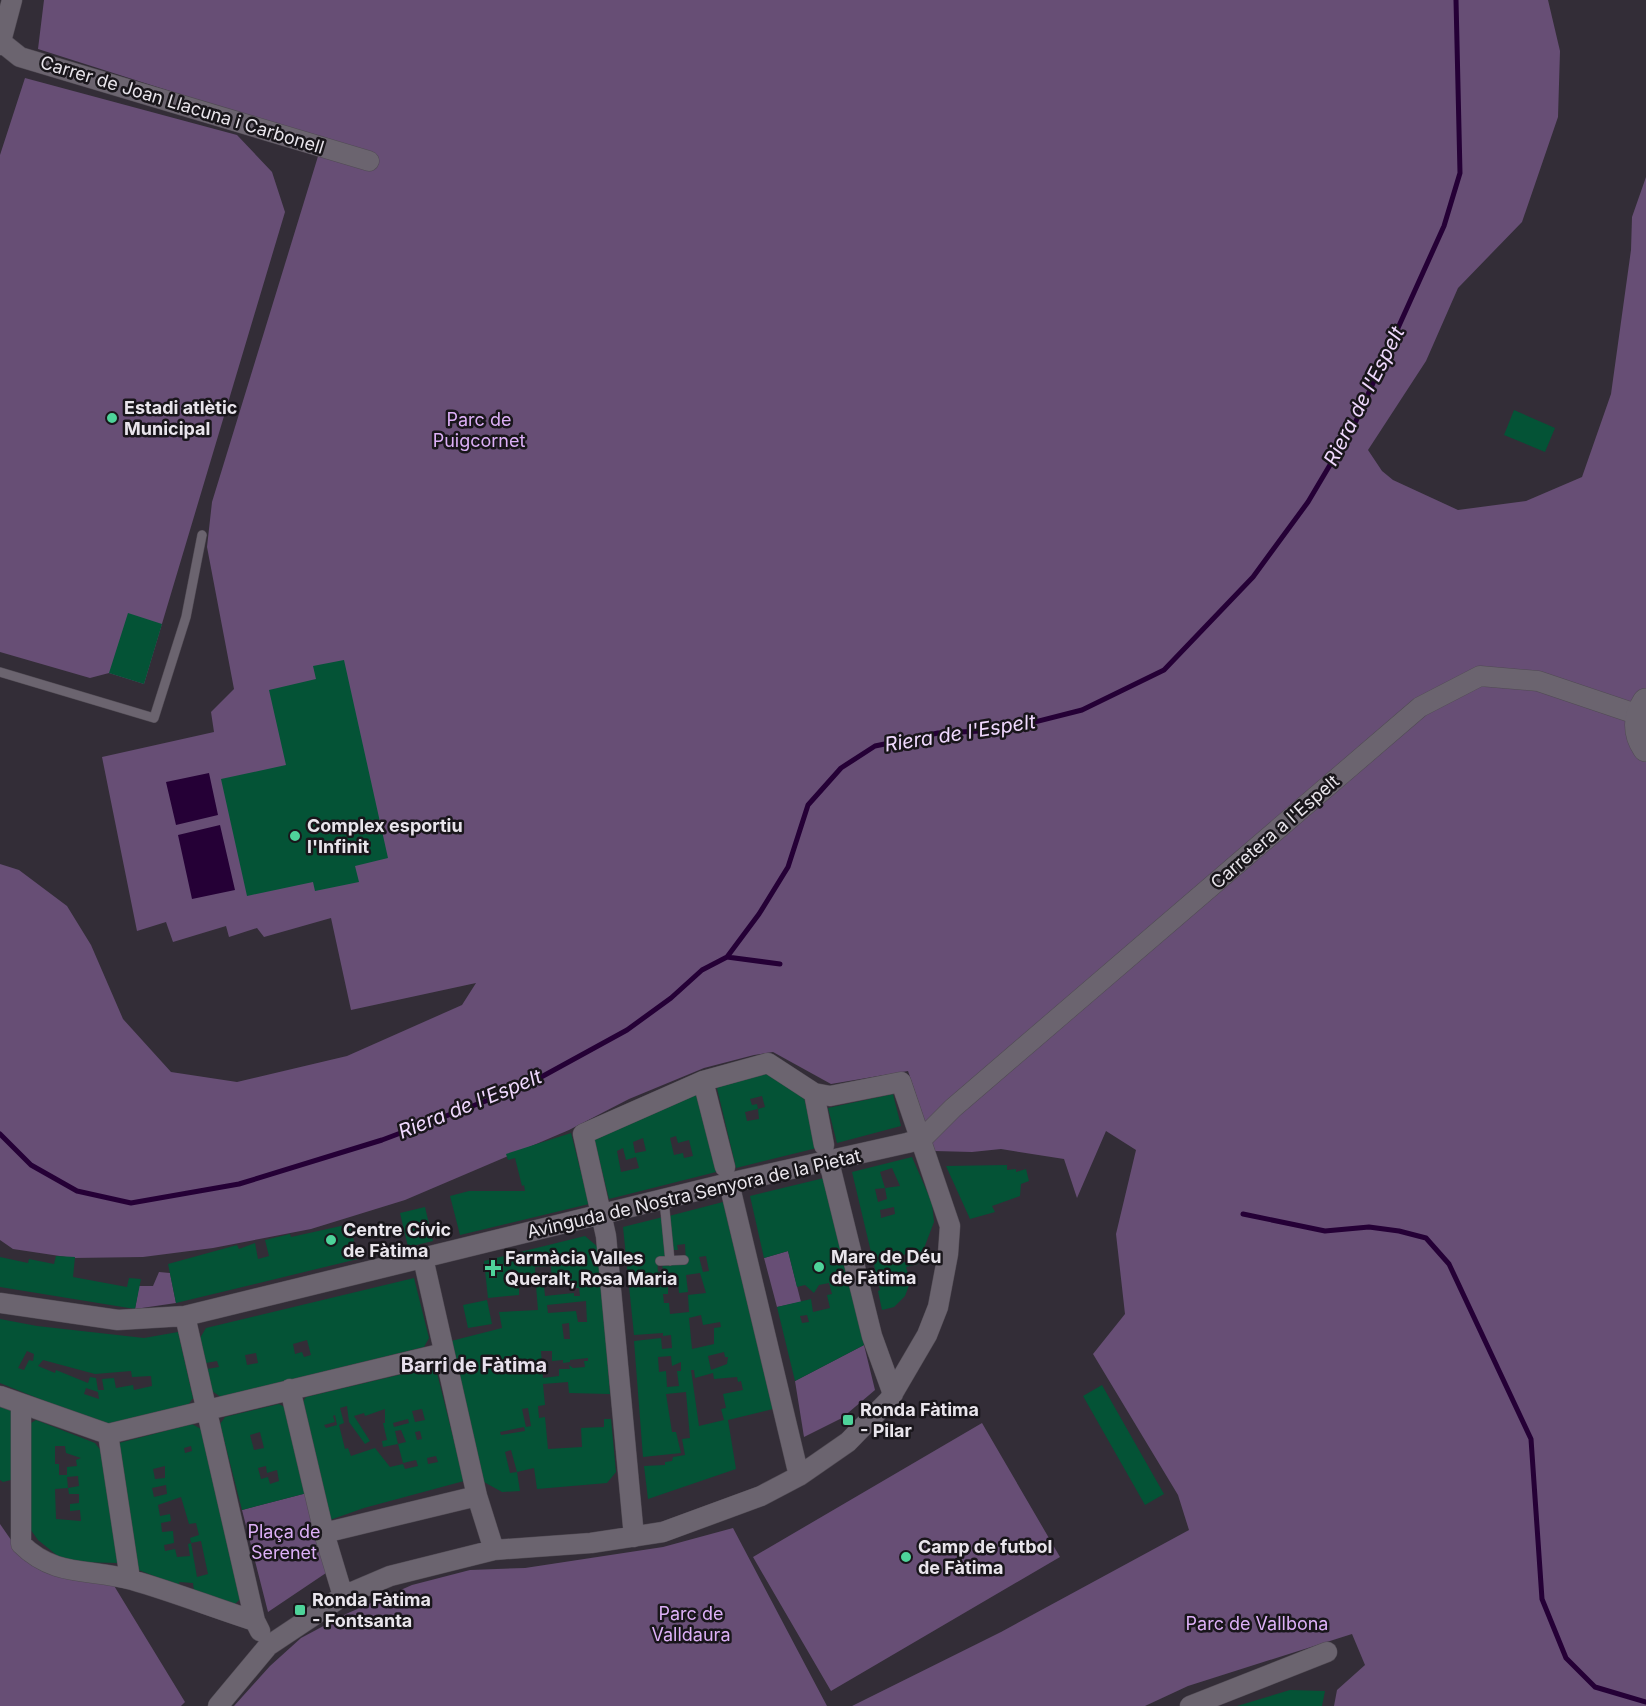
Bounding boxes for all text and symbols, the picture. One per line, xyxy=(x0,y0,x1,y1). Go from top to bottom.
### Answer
street label: Carrer de Joan Llacuna i Carbonell xyxy=(38,51,327,158)
water label: Riera de l'Espelt xyxy=(1319,322,1410,469)
place label: Estadi atlètic Municipal xyxy=(124,397,237,439)
park label: Parc de Puigcornet xyxy=(433,409,525,451)
marker: Estadi atlètic Municipal xyxy=(105,411,119,425)
water label: Riera de l'Espelt xyxy=(883,709,1038,757)
street label: Carretera a l'Espelt xyxy=(1206,770,1343,893)
place label: Complex esportiu l'Infinit xyxy=(307,815,463,857)
marker: Complex esportiu l'Infinit xyxy=(288,829,302,843)
water label: Riera de l'Espelt xyxy=(395,1064,546,1144)
street label: Avinguda de Nostra Senyora de la Pietat xyxy=(525,1145,863,1242)
place label: Centre Cívic de Fàtima xyxy=(343,1219,451,1261)
marker: Centre Cívic de Fàtima xyxy=(324,1233,338,1247)
place label: Mare de Déu de Fàtima xyxy=(831,1246,941,1288)
place label: Farmàcia Valles Queralt, Rosa Maria xyxy=(505,1247,677,1289)
marker: Mare de Déu de Fàtima xyxy=(812,1260,826,1274)
marker: Farmàcia Valles Queralt, Rosa Maria xyxy=(486,1261,500,1275)
district label: Barri de Fàtima xyxy=(401,1353,547,1377)
place label: Ronda Fàtima - Pilar xyxy=(860,1399,979,1441)
marker: Ronda Fàtima - Pilar xyxy=(841,1413,855,1427)
park label: Plaça de Serenet xyxy=(247,1521,321,1563)
place label: Camp de futbol de Fàtima xyxy=(918,1536,1052,1578)
marker: Camp de futbol de Fàtima xyxy=(899,1550,913,1564)
place label: Ronda Fàtima - Fontsanta xyxy=(312,1589,431,1631)
marker: Ronda Fàtima - Fontsanta xyxy=(293,1603,307,1617)
park label: Parc de Valldaura xyxy=(652,1603,731,1645)
park label: Parc de Vallbona xyxy=(1186,1613,1328,1634)

